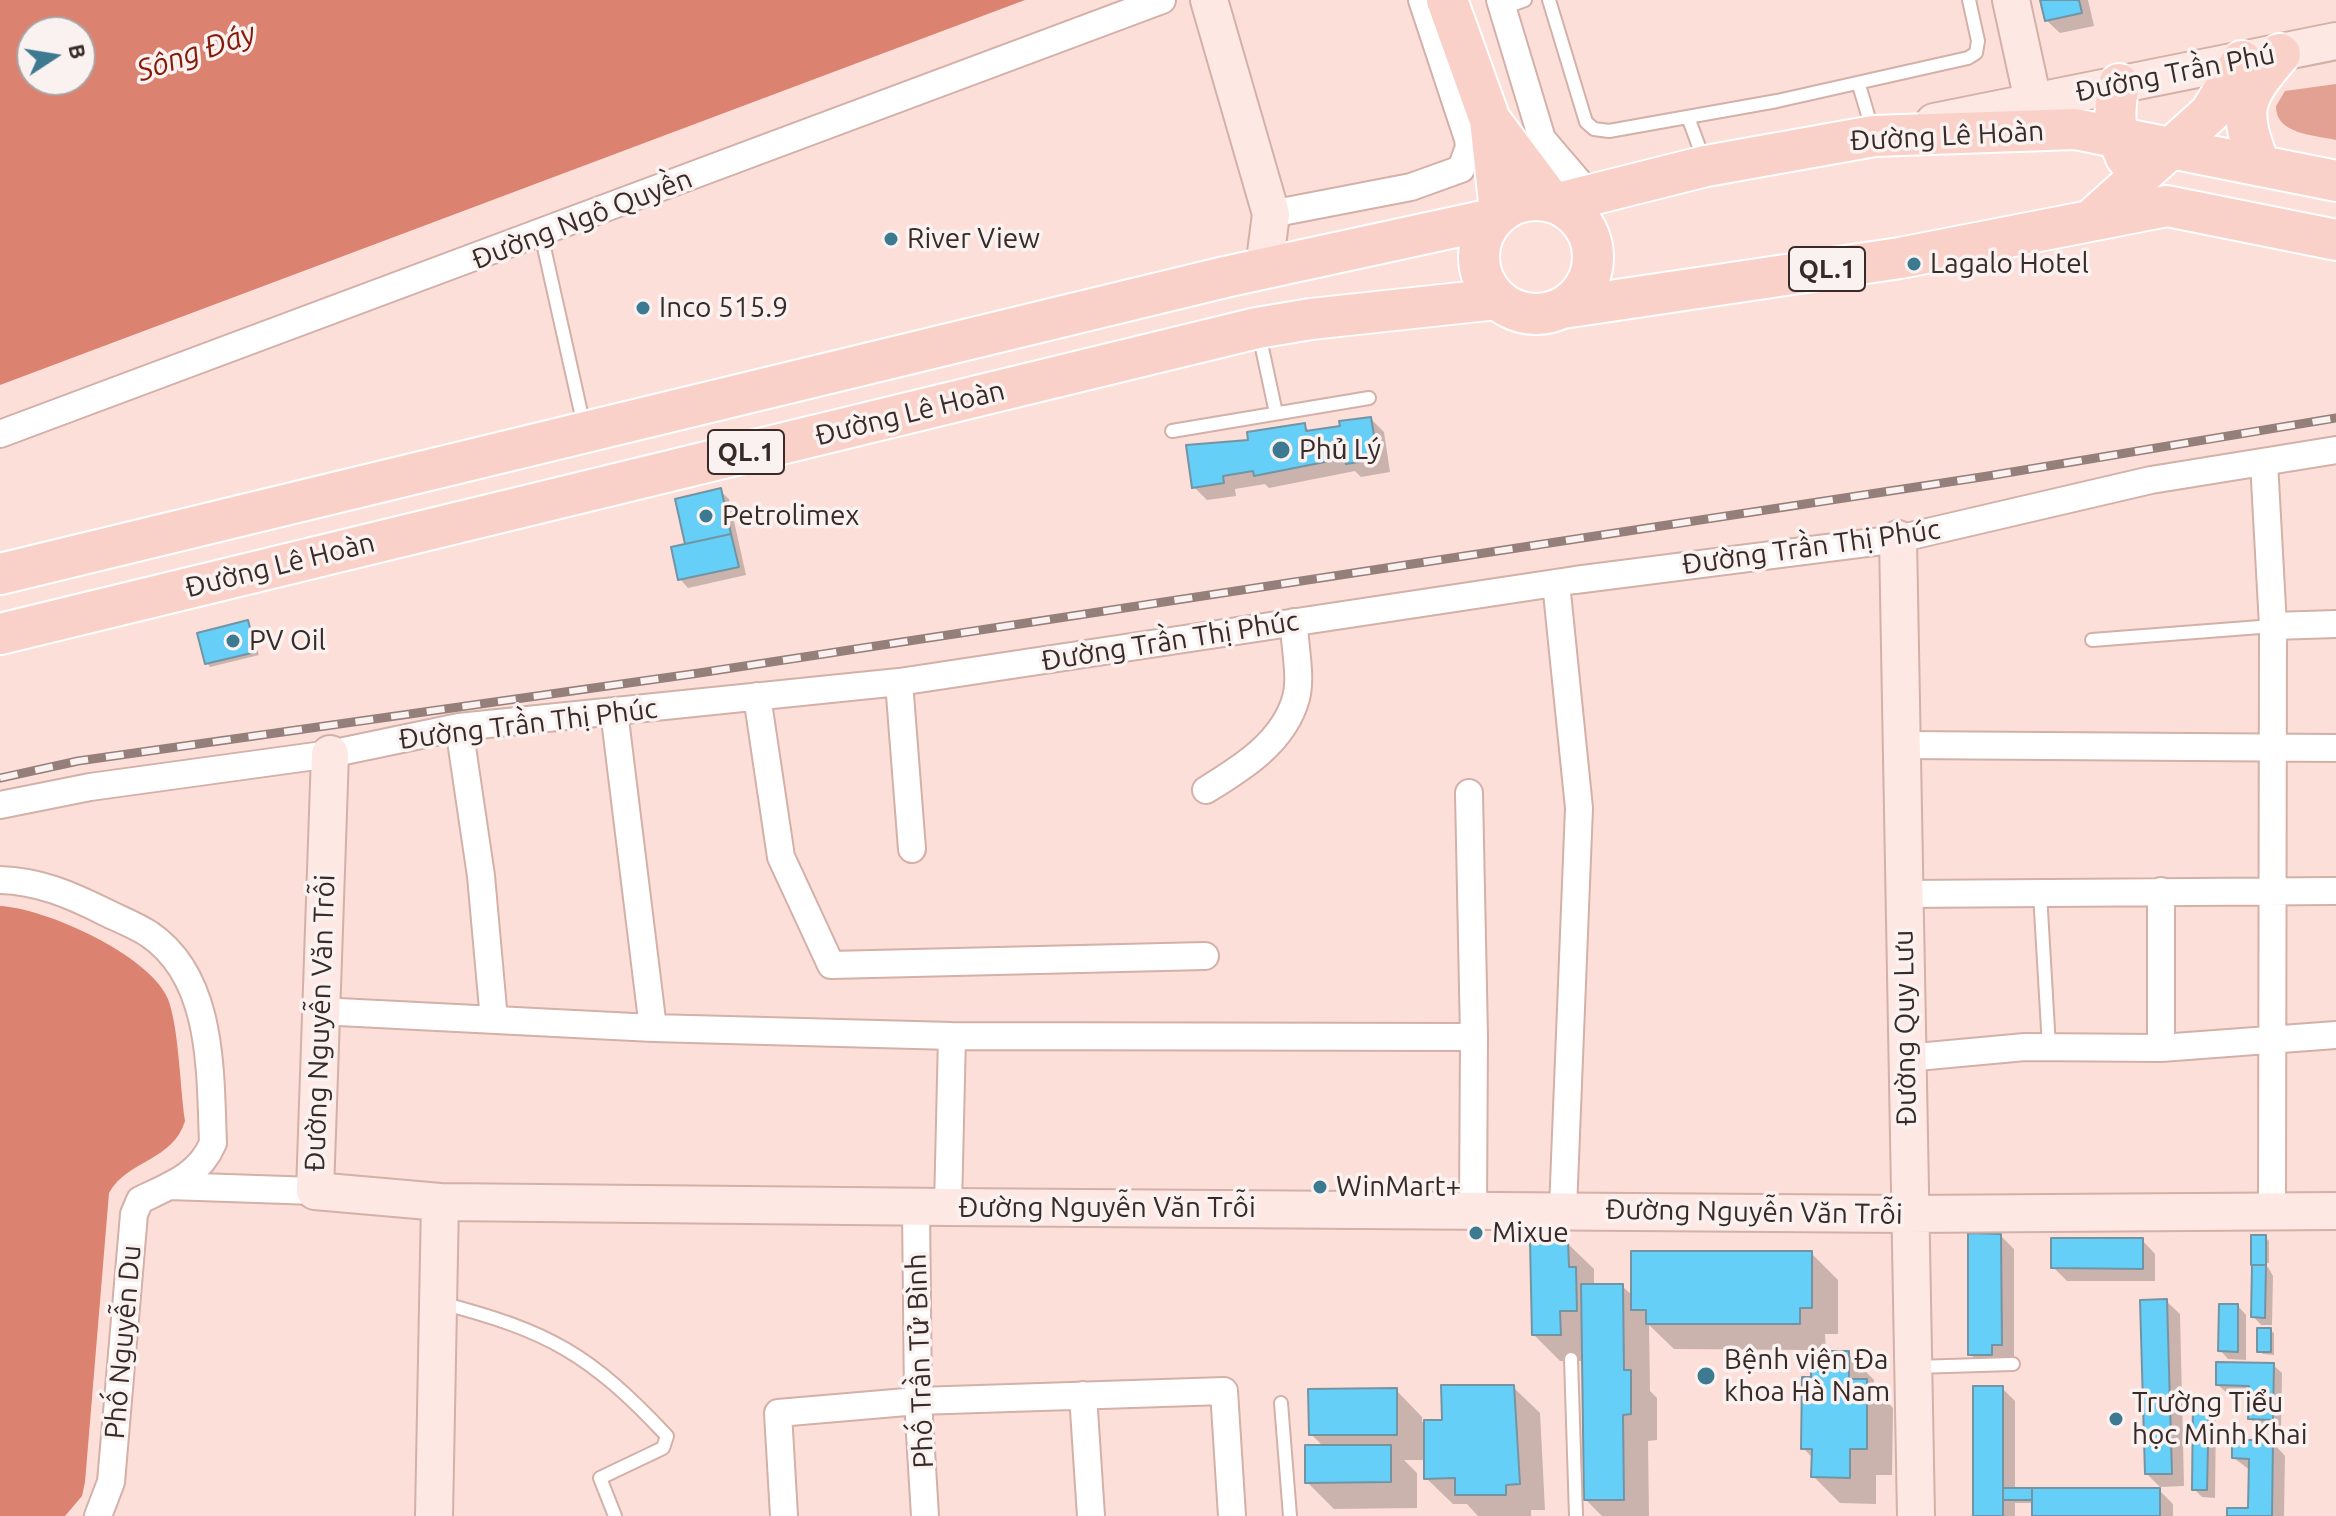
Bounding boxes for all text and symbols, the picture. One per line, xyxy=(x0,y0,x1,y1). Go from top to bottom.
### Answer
water label: Sông Đáy xyxy=(132,15,260,89)
north arrow xyxy=(16,16,96,96)
street label: Đường Trần Phú xyxy=(2072,37,2278,109)
text: B xyxy=(64,42,92,61)
street label: Đường Lê Hoàn xyxy=(1849,114,2045,158)
street label: Đường Ngô Quyền xyxy=(467,162,697,276)
place label: River View xyxy=(907,222,1040,256)
marker: River View xyxy=(882,230,900,248)
road number: QL.1 xyxy=(1789,247,1865,291)
place label: Lagalo Hotel xyxy=(1930,247,2089,281)
marker: Lagalo Hotel xyxy=(1905,255,1923,273)
place label: Inco 515.9 xyxy=(659,291,788,325)
marker: Inco 515.9 xyxy=(634,299,652,317)
street label: Đường Lê Hoàn xyxy=(812,373,1008,453)
road number: QL.1 xyxy=(708,430,784,474)
place label: Phủ Lý xyxy=(1299,433,1381,467)
marker: Phủ Lý xyxy=(1270,439,1292,461)
place label: Petrolimex xyxy=(722,499,860,533)
marker: Petrolimex xyxy=(697,507,715,525)
street label: Đường Trần Thị Phúc xyxy=(1680,512,1942,582)
street label: Đường Lê Hoàn xyxy=(182,525,378,605)
street label: Đường Trần Thị Phúc xyxy=(1039,604,1301,678)
place label: PV Oil xyxy=(249,624,326,658)
marker: PV Oil xyxy=(224,632,242,650)
street label: Đường Trần Thị Phúc xyxy=(397,691,659,757)
street label: Đường Nguyễn Văn Trỗi xyxy=(298,874,342,1172)
street label: Đường Quy Lưu xyxy=(1886,930,1924,1126)
place label: WinMart+ xyxy=(1336,1170,1461,1204)
marker: WinMart+ xyxy=(1311,1178,1329,1196)
street label: Đường Nguyễn Văn Trỗi xyxy=(958,1191,1256,1225)
street label: Đường Nguyễn Văn Trỗi xyxy=(1605,1193,1903,1231)
place label: Mixue xyxy=(1492,1216,1569,1250)
marker: Mixue xyxy=(1467,1224,1485,1242)
street label: Phố Nguyễn Du xyxy=(98,1244,148,1440)
street label: Phố Trần Tử Bình xyxy=(899,1253,941,1469)
place label: Bệnh viện Đa khoa Hà Nam xyxy=(1724,1343,1890,1409)
marker: Bệnh viện Đa khoa Hà Nam xyxy=(1695,1365,1717,1387)
place label: Trường Tiểu học Minh Khai xyxy=(2132,1386,2308,1452)
marker: Trường Tiểu học Minh Khai xyxy=(2107,1410,2125,1428)

